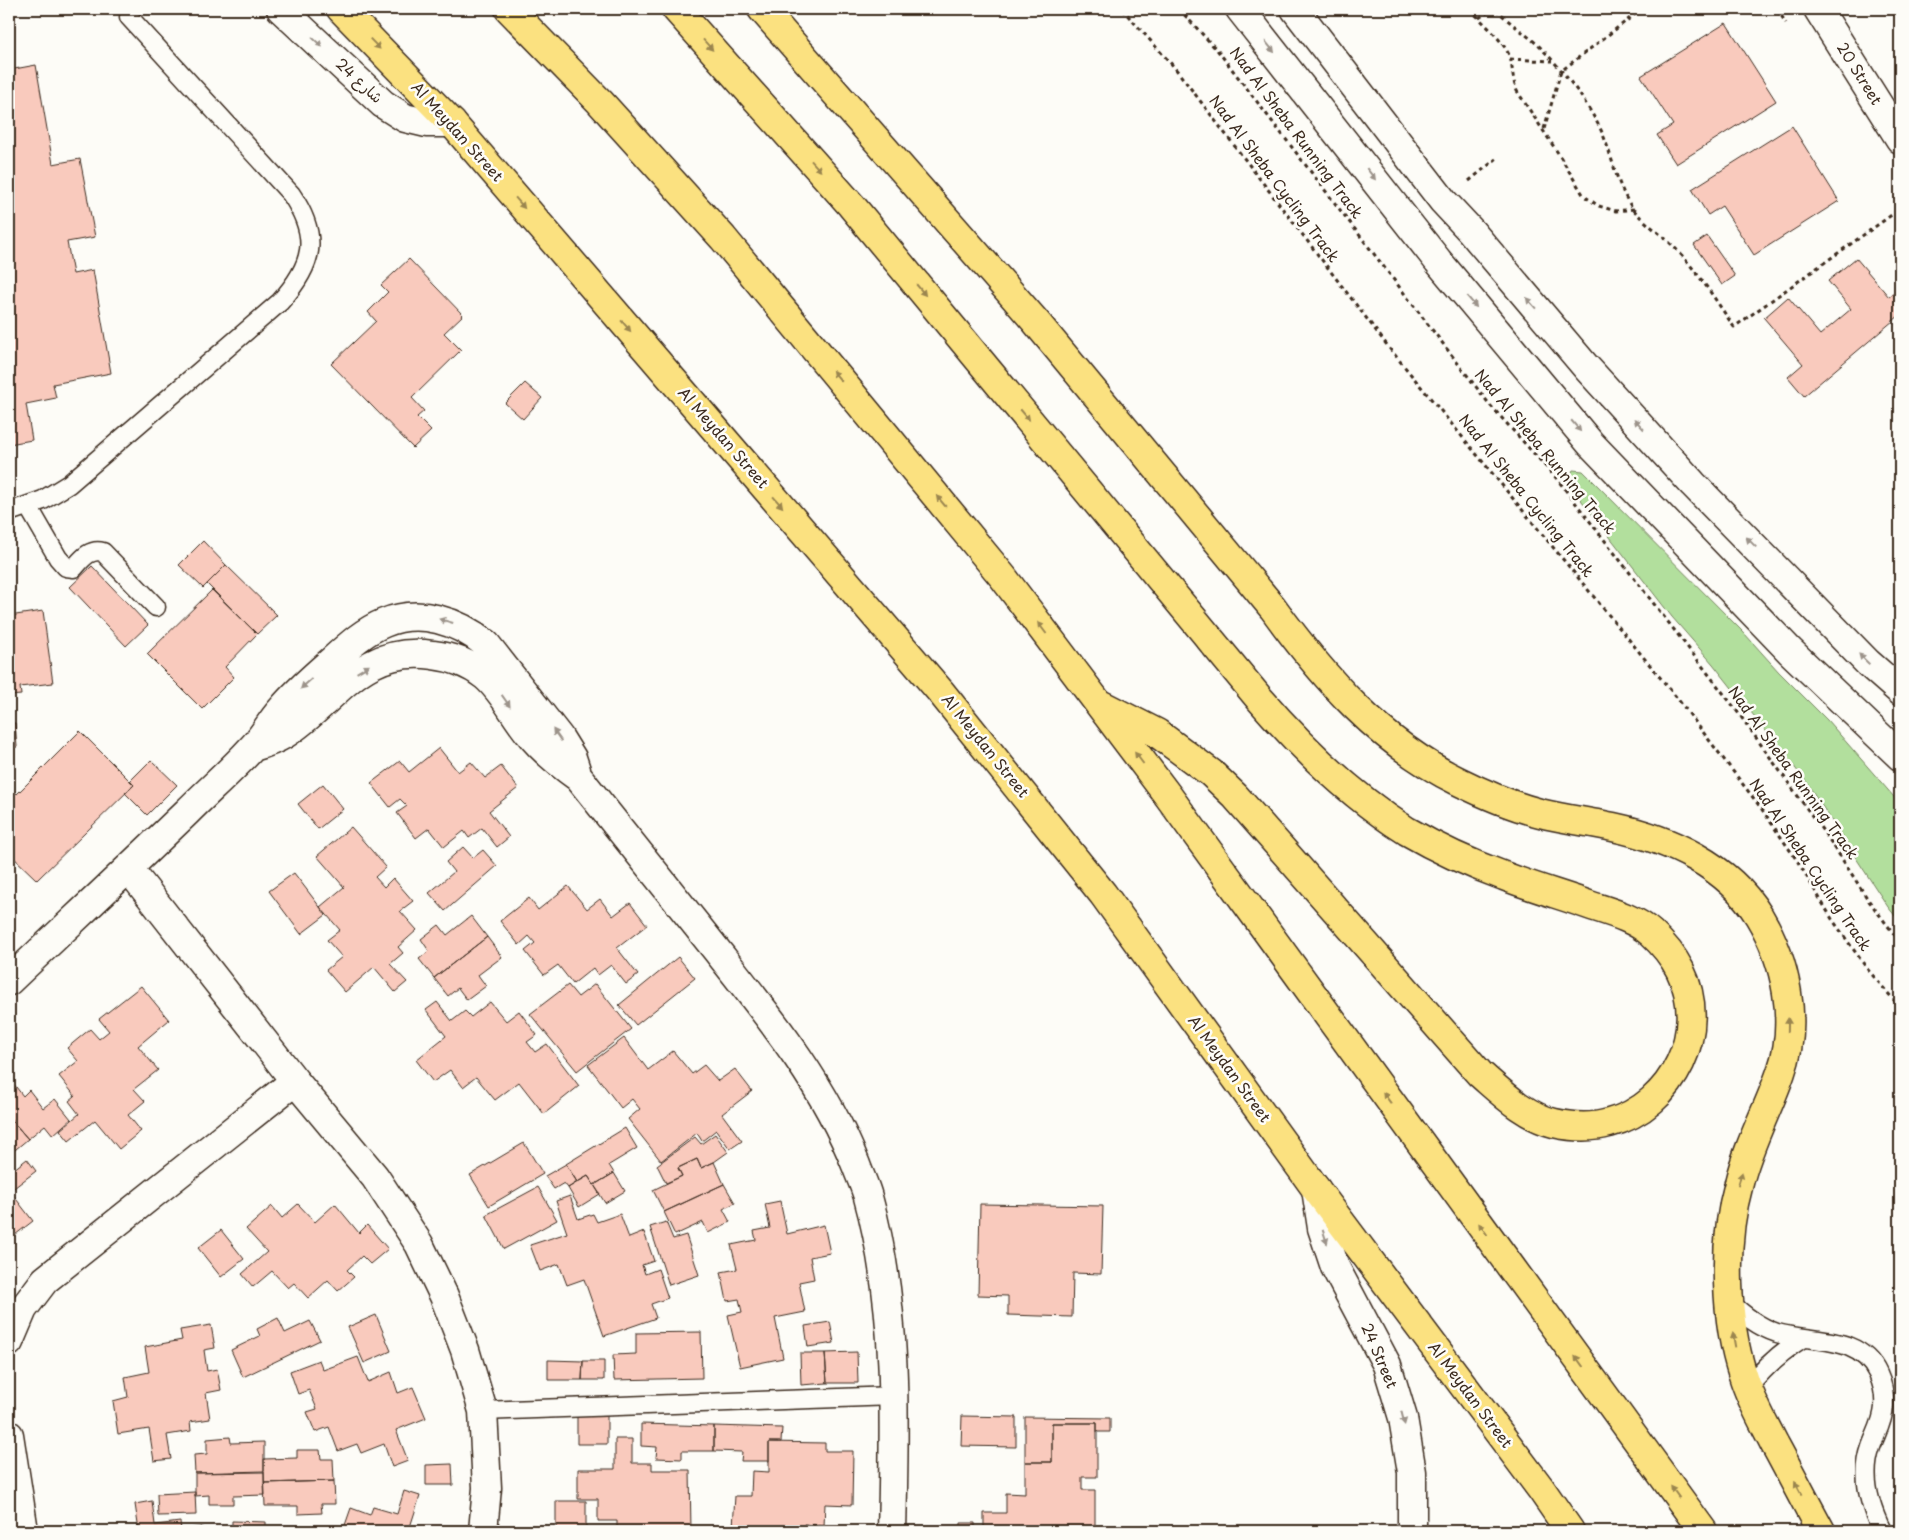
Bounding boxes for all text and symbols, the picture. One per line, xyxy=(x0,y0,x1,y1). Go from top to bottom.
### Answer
one-way arrow xyxy=(310,36,322,48)
street label: 20 Street xyxy=(1832,37,1889,109)
one-way arrow xyxy=(369,38,381,50)
one-way arrow xyxy=(702,39,714,51)
one-way arrow xyxy=(1265,40,1276,53)
street label: Nad Al Sheba Running Track xyxy=(1225,42,1369,223)
street label: شارع 24 xyxy=(331,52,389,108)
street label: Al Meydan Street xyxy=(407,76,509,186)
street label: Nad Al Sheba Cycling Track xyxy=(1205,90,1346,267)
one-way arrow xyxy=(810,160,822,172)
one-way arrow xyxy=(1366,168,1377,181)
one-way arrow xyxy=(514,196,526,208)
one-way arrow xyxy=(916,284,927,297)
one-way arrow xyxy=(1467,295,1478,308)
one-way arrow xyxy=(1525,297,1537,309)
one-way arrow xyxy=(620,319,632,331)
street label: Nad Al Sheba Running Track xyxy=(1470,363,1622,539)
one-way arrow xyxy=(832,370,843,383)
street label: Al Meydan Street xyxy=(674,381,775,493)
one-way arrow xyxy=(1020,409,1031,422)
street label: Nad Al Sheba Cycling Track xyxy=(1454,409,1600,582)
one-way arrow xyxy=(1633,419,1645,431)
one-way arrow xyxy=(1571,420,1582,433)
one-way arrow xyxy=(935,495,946,508)
one-way arrow xyxy=(772,496,783,508)
one-way arrow xyxy=(1745,537,1757,549)
one-way arrow xyxy=(438,617,453,625)
one-way arrow xyxy=(1037,621,1047,635)
one-way arrow xyxy=(1858,653,1870,665)
one-way arrow xyxy=(357,665,370,674)
one-way arrow xyxy=(300,678,313,689)
street label: Nad Al Sheba Running Track xyxy=(1723,681,1865,864)
street label: Al Meydan Street xyxy=(937,688,1035,802)
one-way arrow xyxy=(501,694,511,708)
one-way arrow xyxy=(552,729,562,742)
one-way arrow xyxy=(1134,751,1144,765)
street label: Nad Al Sheba Cycling Track xyxy=(1745,773,1878,955)
street label: Al Meydan Street xyxy=(1183,1010,1277,1127)
one-way arrow xyxy=(1784,1016,1792,1032)
one-way arrow xyxy=(1382,1092,1393,1105)
one-way arrow xyxy=(1737,1171,1745,1186)
one-way arrow xyxy=(1478,1222,1488,1236)
one-way arrow xyxy=(1322,1230,1330,1245)
street label: 24 Street xyxy=(1356,1319,1404,1392)
one-way arrow xyxy=(1730,1331,1738,1347)
street label: Al Meydan Street xyxy=(1424,1336,1519,1452)
one-way arrow xyxy=(1574,1354,1584,1367)
one-way arrow xyxy=(1399,1410,1407,1425)
one-way arrow xyxy=(1794,1481,1802,1495)
one-way arrow xyxy=(1669,1486,1680,1499)

